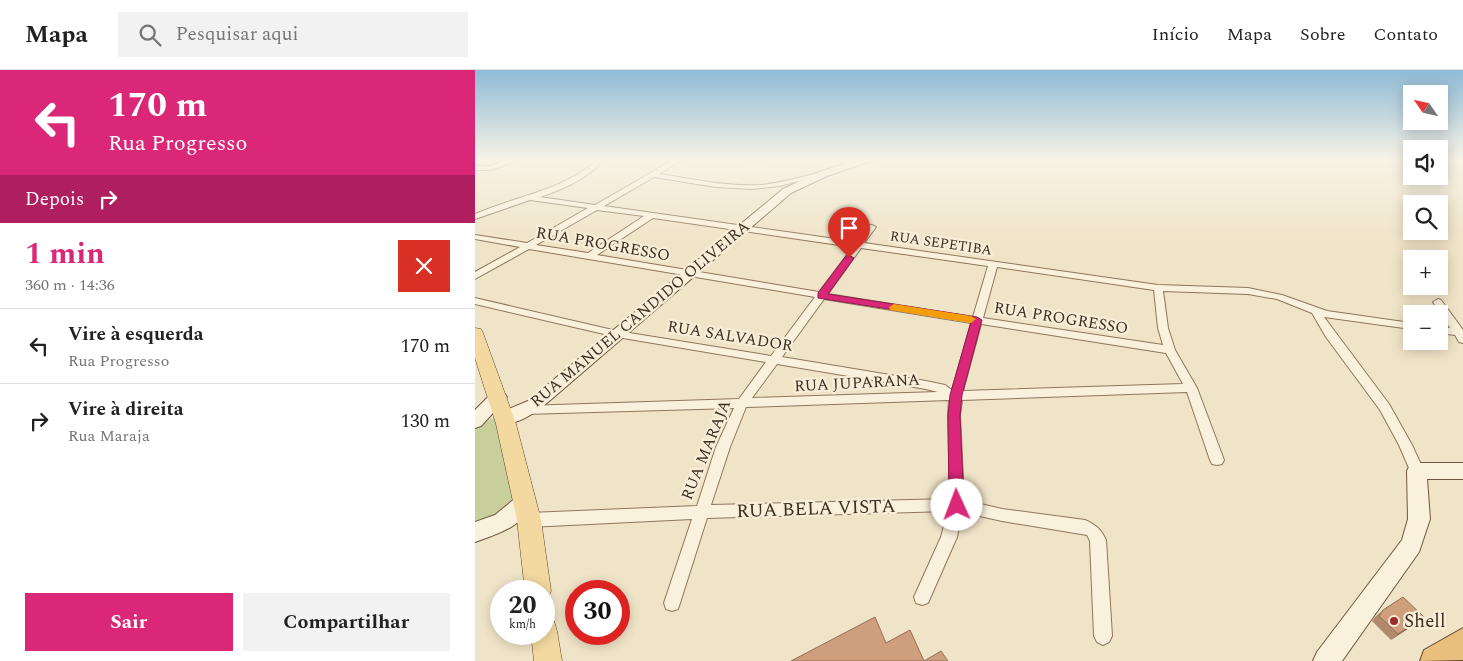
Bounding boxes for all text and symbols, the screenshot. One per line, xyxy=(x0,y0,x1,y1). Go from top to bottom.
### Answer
search box xyxy=(118,12,468,57)
text: Mapa xyxy=(25,17,88,53)
text: Pesquisar aqui xyxy=(176,20,298,49)
icon: search xyxy=(136,21,164,49)
text: Início xyxy=(1152,21,1199,48)
text: Mapa xyxy=(1227,21,1272,48)
text: Sobre xyxy=(1300,21,1345,48)
text: Contato xyxy=(1373,21,1438,48)
text: 170 m xyxy=(108,79,207,132)
north arrow xyxy=(1403,85,1447,130)
map controls xyxy=(1403,85,1448,350)
icon: left xyxy=(25,90,90,155)
text: Rua Progresso xyxy=(108,127,247,160)
button: sound xyxy=(1403,140,1448,185)
text: Depois xyxy=(25,185,84,214)
icon: right xyxy=(94,185,122,213)
button: search xyxy=(1403,195,1448,240)
pin xyxy=(828,207,870,258)
icon: arrive xyxy=(835,214,863,242)
street label: RUA MANUEL CANDIDO OLIVEIRA xyxy=(525,215,755,413)
street label: RUA PROGRESSO xyxy=(534,220,672,268)
street label: RUA SEPETIBA xyxy=(889,225,994,261)
text: 1 min xyxy=(25,231,105,277)
button: close xyxy=(398,240,450,292)
button: + xyxy=(1403,250,1448,295)
text: 360 m · 14:36 xyxy=(25,273,115,297)
street label: RUA PROGRESSO xyxy=(992,296,1130,340)
button: − xyxy=(1403,305,1448,350)
street label: RUA SALVADOR xyxy=(666,314,795,358)
text: Vire à esquerda xyxy=(68,320,204,349)
icon: left xyxy=(25,332,53,360)
text: 170 m xyxy=(400,332,450,361)
text: Rua Progresso xyxy=(68,349,169,373)
street label: RUA JUPARANA xyxy=(794,368,920,398)
text: Vire à direita xyxy=(68,395,184,424)
street label: RUA MARAJA xyxy=(675,396,737,504)
icon: right xyxy=(25,407,53,435)
text: 130 m xyxy=(400,407,450,436)
text: Rua Maraja xyxy=(68,424,150,448)
position arrow xyxy=(930,478,982,530)
street label: RUA BELA VISTA xyxy=(736,492,896,526)
speed limit sign: 30 xyxy=(565,580,630,645)
text: 20 xyxy=(508,587,537,625)
button: Sair xyxy=(25,593,233,651)
button: Compartilhar xyxy=(243,593,450,651)
place label: Shell xyxy=(1404,607,1446,636)
text: km/h xyxy=(509,615,536,634)
marker: Shell xyxy=(1388,615,1400,627)

